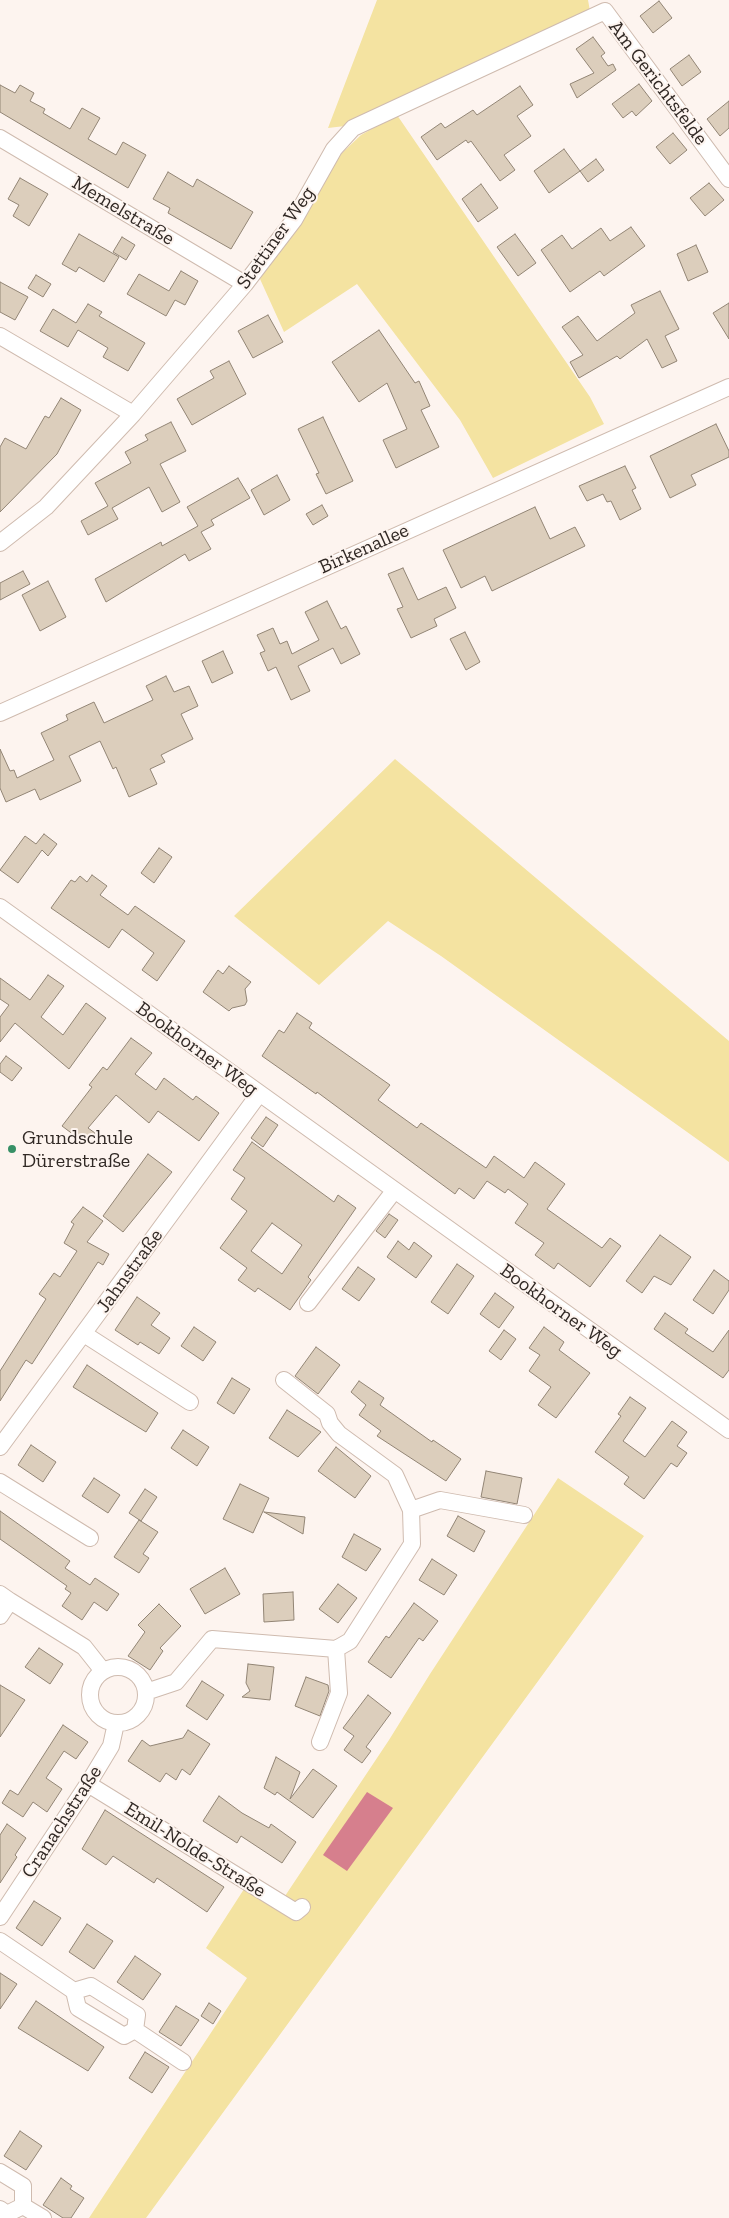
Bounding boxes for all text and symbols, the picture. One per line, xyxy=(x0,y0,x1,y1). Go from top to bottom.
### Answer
street label: Am Gerichtsfelde xyxy=(603,16,713,150)
street label: Memelstraße xyxy=(67,171,179,251)
street label: Stettiner Weg xyxy=(232,182,320,294)
street label: Birkenallee xyxy=(315,519,413,579)
street label: Bookhorner Weg xyxy=(131,997,263,1101)
place label: Grundschule Dürerstraße xyxy=(22,1126,133,1173)
marker: Grundschule Dürerstraße xyxy=(6,1143,18,1155)
street label: Jahnstraße xyxy=(92,1224,168,1318)
street label: Bookhorner Weg xyxy=(495,1259,627,1363)
street label: Cranachstraße xyxy=(17,1761,107,1883)
street label: Emil-Nolde-Straße xyxy=(120,1797,270,1903)

